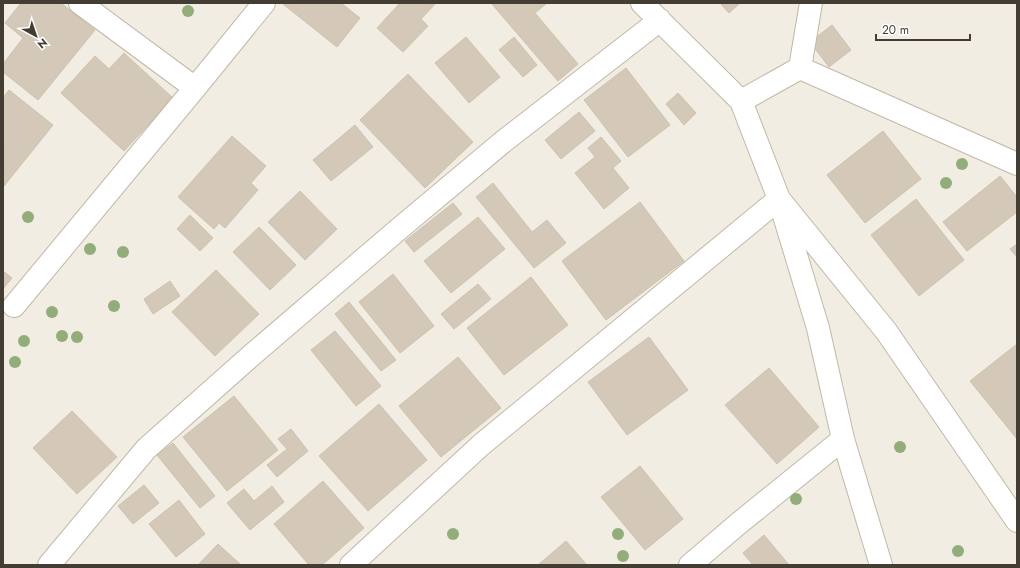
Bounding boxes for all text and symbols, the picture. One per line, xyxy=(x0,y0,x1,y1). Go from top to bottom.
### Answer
north arrow xyxy=(16,16,56,56)
scale bar xyxy=(876,16,970,42)
text: 20 m xyxy=(882,21,909,39)
text: N xyxy=(34,35,51,53)

